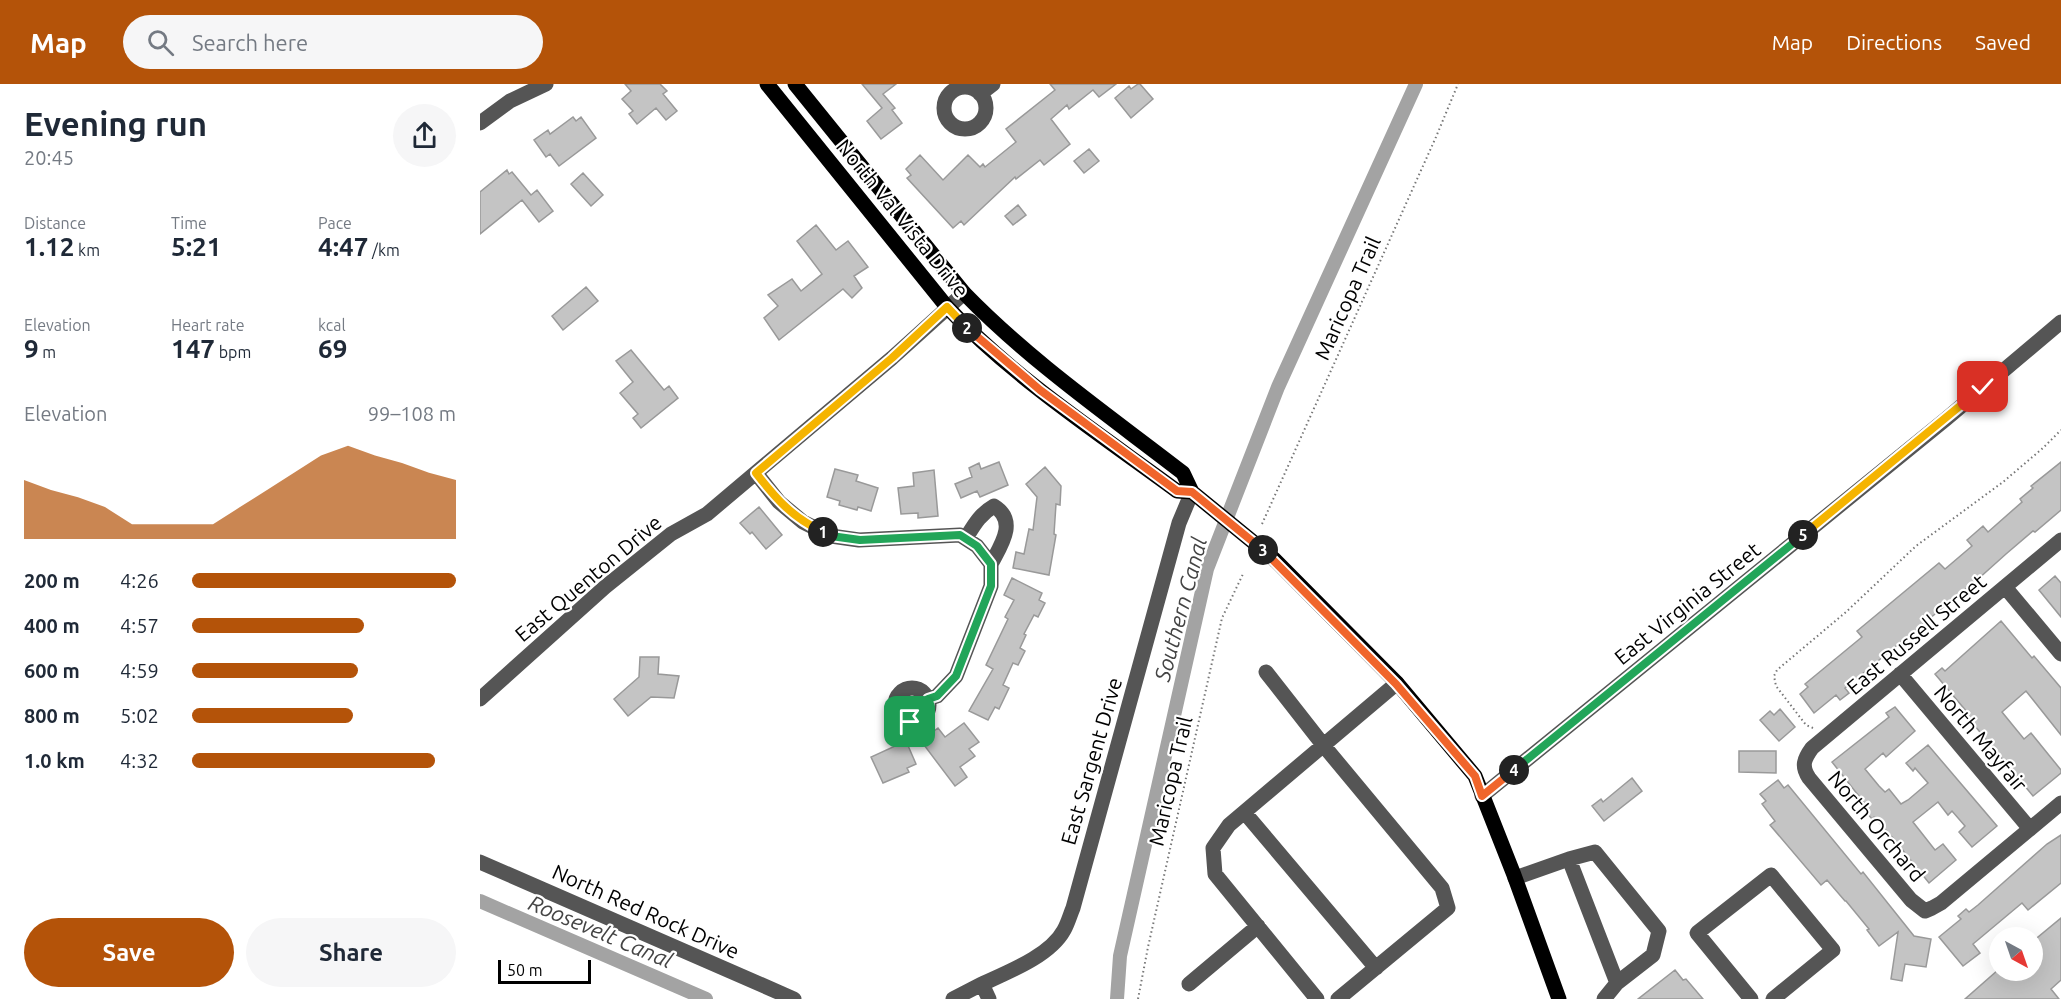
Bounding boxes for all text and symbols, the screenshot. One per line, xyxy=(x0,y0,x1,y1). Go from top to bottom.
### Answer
search box xyxy=(123,15,543,69)
icon: search xyxy=(144,26,177,59)
text: Map xyxy=(30,27,87,58)
text: Search here xyxy=(192,30,308,55)
text: Map xyxy=(1772,30,1813,54)
text: Directions xyxy=(1846,30,1942,54)
text: Saved xyxy=(1975,30,2031,54)
button: share xyxy=(393,104,456,167)
text: Evening run xyxy=(24,105,207,142)
street label: North Val Vista Drive xyxy=(832,134,974,302)
text: 20:45 xyxy=(24,146,74,169)
text: Distance xyxy=(24,214,86,232)
text: Time xyxy=(171,214,207,232)
text: Pace xyxy=(318,214,352,232)
text: 1.12 xyxy=(24,232,74,261)
text: 5:21 xyxy=(171,232,221,261)
text: 4:47 xyxy=(318,232,368,261)
street label: Maricopa Trail xyxy=(1309,233,1385,363)
text: km xyxy=(74,241,100,259)
text: /km xyxy=(368,241,400,259)
pin: 2 xyxy=(952,313,982,343)
text: Elevation xyxy=(24,316,91,334)
text: Heart rate xyxy=(171,316,245,334)
text: kcal xyxy=(318,316,346,334)
text: 2 xyxy=(962,319,972,337)
text: 9 xyxy=(24,334,39,363)
text: 147 xyxy=(171,334,215,363)
text: 69 xyxy=(318,334,347,363)
text: m xyxy=(39,343,56,361)
text: bpm xyxy=(215,343,251,361)
pin xyxy=(1957,361,2008,412)
icon: check xyxy=(1966,370,1999,403)
text: Elevation xyxy=(24,402,107,425)
text: 99–108 m xyxy=(368,402,456,425)
street label: East Quenton Drive xyxy=(510,510,666,646)
pin: 1 xyxy=(808,517,838,547)
pin: 5 xyxy=(1788,520,1818,550)
text: 1 xyxy=(818,523,828,541)
text: 5 xyxy=(1798,526,1808,544)
water label: Southern Canal xyxy=(1149,534,1211,685)
pin: 3 xyxy=(1248,535,1278,565)
street label: East Virginia Street xyxy=(1609,537,1765,669)
text: 3 xyxy=(1258,541,1268,559)
text: 200 m xyxy=(24,569,80,592)
text: 4:26 xyxy=(120,569,159,592)
street label: East Russell Street xyxy=(1842,569,1990,699)
text: 400 m xyxy=(24,614,80,637)
text: 4:57 xyxy=(120,614,159,637)
text: 600 m xyxy=(24,659,80,682)
text: 4:59 xyxy=(120,659,159,682)
street label: East Sargent Drive xyxy=(1056,675,1126,847)
street label: North Mayfair xyxy=(1930,680,2032,796)
pin xyxy=(884,696,935,747)
text: 800 m xyxy=(24,704,80,727)
text: 5:02 xyxy=(120,704,159,727)
icon: arrive xyxy=(893,705,926,738)
street label: Maricopa Trail xyxy=(1143,714,1197,848)
text: 1.0 km xyxy=(24,749,85,772)
text: 4:32 xyxy=(120,749,159,772)
pin: 4 xyxy=(1499,755,1529,785)
text: 4 xyxy=(1509,761,1519,779)
street label: North Orchard xyxy=(1824,766,1930,886)
street label: North Red Rock Drive xyxy=(549,859,743,963)
water label: Roosevelt Canal xyxy=(525,889,677,973)
button: Save xyxy=(24,918,234,987)
button: Share xyxy=(246,918,456,987)
north arrow xyxy=(1989,927,2043,981)
map controls xyxy=(1989,927,2043,981)
scale bar xyxy=(498,957,591,984)
text: 50 m xyxy=(507,961,543,979)

